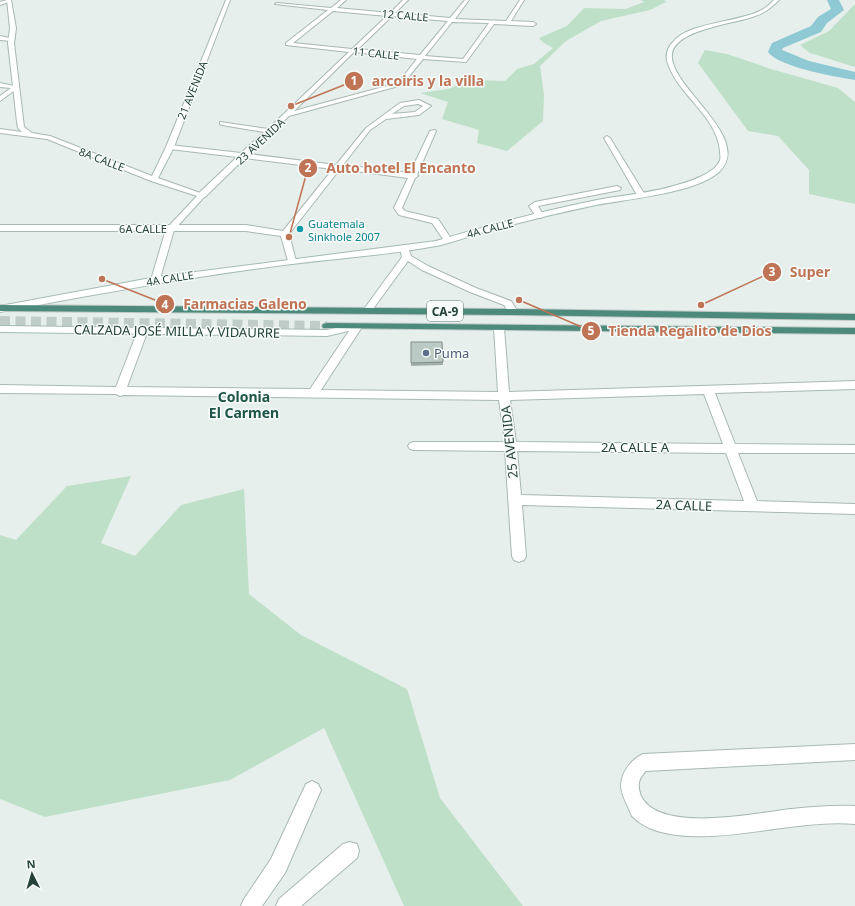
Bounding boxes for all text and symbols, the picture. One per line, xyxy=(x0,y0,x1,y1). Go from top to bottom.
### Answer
street label: 12 CALLE xyxy=(381,5,429,25)
street label: 11 CALLE xyxy=(352,43,400,63)
street label: 21 AVENIDA xyxy=(173,58,211,121)
callout: arcoiris y la villa xyxy=(344,68,492,94)
text: arcoiris y la villa xyxy=(372,71,484,90)
text: 1 xyxy=(351,72,357,89)
street label: 23 AVENIDA xyxy=(232,114,288,168)
street label: 8A CALLE xyxy=(77,143,127,175)
callout: Auto hotel El Encanto xyxy=(298,155,483,181)
text: Auto hotel El Encanto xyxy=(326,158,476,177)
text: 2 xyxy=(305,159,312,176)
street label: 4A CALLE xyxy=(465,215,515,241)
place label: Guatemala Sinkhole 2007 xyxy=(308,216,380,244)
street label: 6A CALLE xyxy=(119,221,167,236)
marker: Guatemala Sinkhole 2007 xyxy=(295,224,305,234)
callout: Super xyxy=(762,259,838,285)
text: Super xyxy=(790,262,831,281)
text: 3 xyxy=(769,263,776,280)
street label: 4A CALLE xyxy=(145,267,195,289)
callout: Farmacias Galeno xyxy=(155,291,315,317)
text: Farmacias Galeno xyxy=(183,294,307,313)
text: 4 xyxy=(162,296,169,313)
road number: CA-9 xyxy=(427,301,463,321)
callout: Tienda Regalito de Dios xyxy=(581,318,780,344)
street label: CALZADA JOSÉ MILLA Y VIDAURRE xyxy=(74,320,280,342)
text: Tienda Regalito de Dios xyxy=(608,321,772,340)
text: 5 xyxy=(588,322,595,339)
place label: Puma xyxy=(434,344,469,362)
marker: Puma xyxy=(421,348,431,358)
district label: Colonia El Carmen xyxy=(209,387,279,422)
street label: 25 AVENIDA xyxy=(496,404,522,479)
street label: 2A CALLE A xyxy=(601,438,670,456)
street label: 2A CALLE xyxy=(655,495,713,515)
north arrow xyxy=(12,854,52,894)
text: N xyxy=(26,856,36,871)

